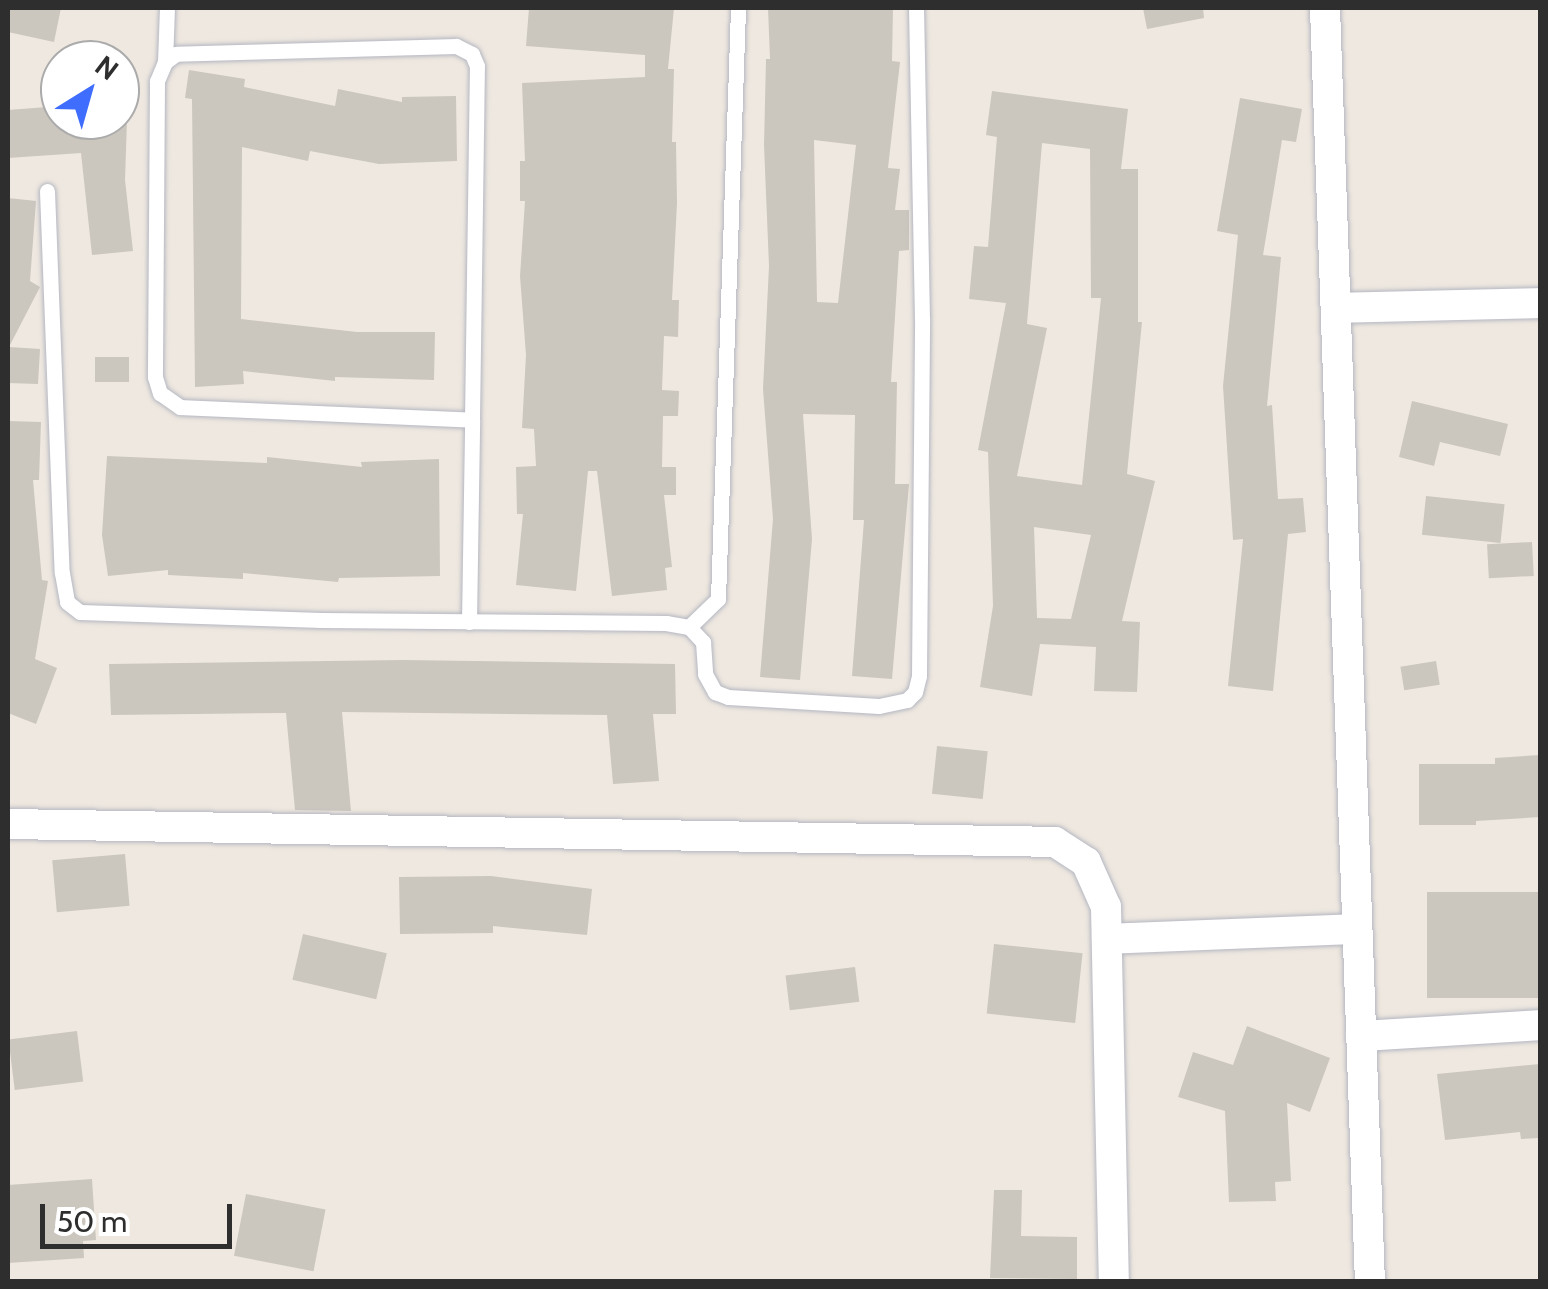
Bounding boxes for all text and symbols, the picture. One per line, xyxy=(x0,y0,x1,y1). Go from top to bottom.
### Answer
north arrow xyxy=(40,40,140,140)
text: N xyxy=(89,48,125,87)
scale bar xyxy=(45,1184,238,1246)
text: 50 m xyxy=(57,1203,127,1240)

